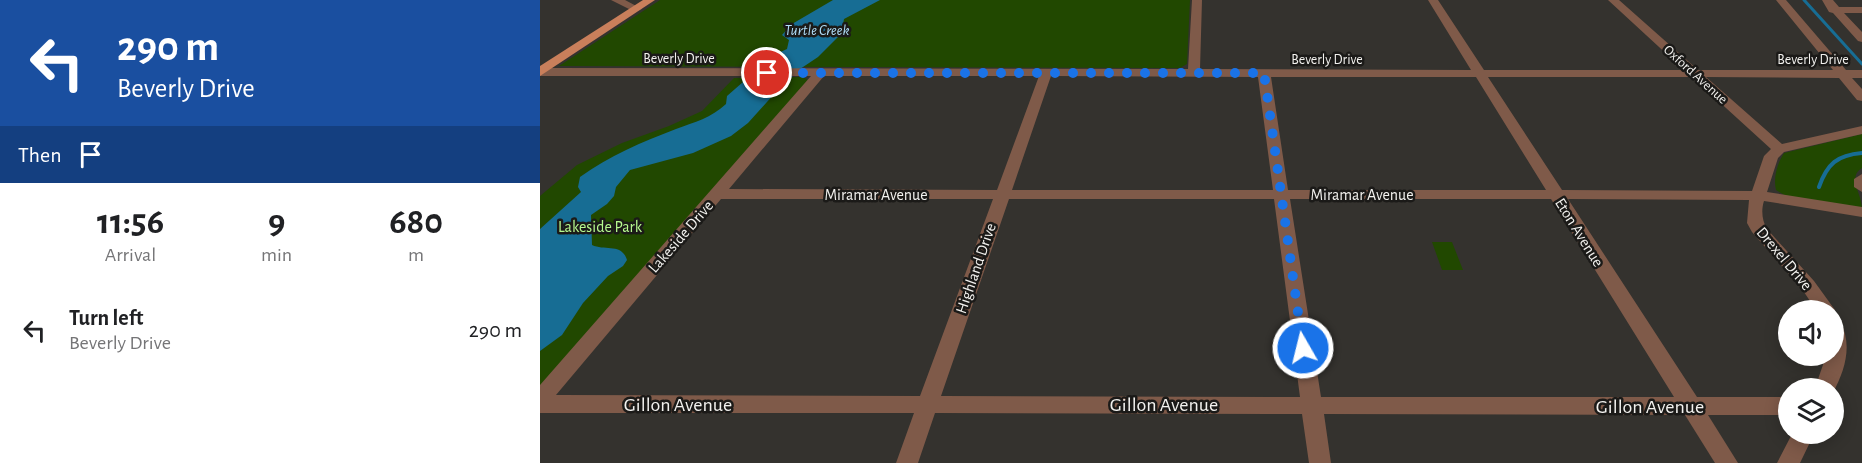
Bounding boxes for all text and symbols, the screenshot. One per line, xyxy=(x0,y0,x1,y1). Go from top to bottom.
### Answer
water label: Turtle Creek xyxy=(785,23,849,38)
icon: left xyxy=(18,24,96,102)
text: 290 m xyxy=(117,26,219,68)
street label: Oxford Avenue xyxy=(1661,43,1730,107)
pin xyxy=(741,47,792,98)
street label: Beverly Drive xyxy=(643,52,715,66)
street label: Beverly Drive xyxy=(1291,53,1363,67)
street label: Beverly Drive xyxy=(1777,53,1849,67)
icon: arrive xyxy=(750,56,783,89)
text: Beverly Drive xyxy=(117,75,255,102)
icon: arrive xyxy=(74,138,107,171)
text: Then xyxy=(18,144,62,166)
street label: Miramar Avenue xyxy=(824,187,928,203)
street label: Miramar Avenue xyxy=(1310,187,1414,203)
street label: Eton Avenue xyxy=(1552,195,1606,270)
street label: Lakeside Drive xyxy=(645,198,716,276)
text: 11:56 xyxy=(97,204,164,240)
text: 9 xyxy=(268,204,285,240)
text: 680 xyxy=(389,204,443,240)
park label: Lakeside Park xyxy=(558,219,643,235)
street label: Highland Drive xyxy=(953,221,999,316)
street label: Drexel Drive xyxy=(1753,224,1815,293)
text: Arrival xyxy=(105,245,156,265)
text: min xyxy=(261,245,292,265)
text: m xyxy=(408,245,424,265)
map controls xyxy=(1778,300,1844,444)
button: sound xyxy=(1778,300,1844,366)
text: Turn left xyxy=(69,307,143,329)
icon: left xyxy=(18,314,51,347)
position arrow xyxy=(1271,316,1335,380)
text: 290 m xyxy=(469,319,522,341)
text: Beverly Drive xyxy=(69,333,171,353)
button: layers xyxy=(1778,378,1844,444)
street label: Gillon Avenue xyxy=(624,395,732,415)
street label: Gillon Avenue xyxy=(1110,395,1218,415)
street label: Gillon Avenue xyxy=(1596,397,1704,417)

